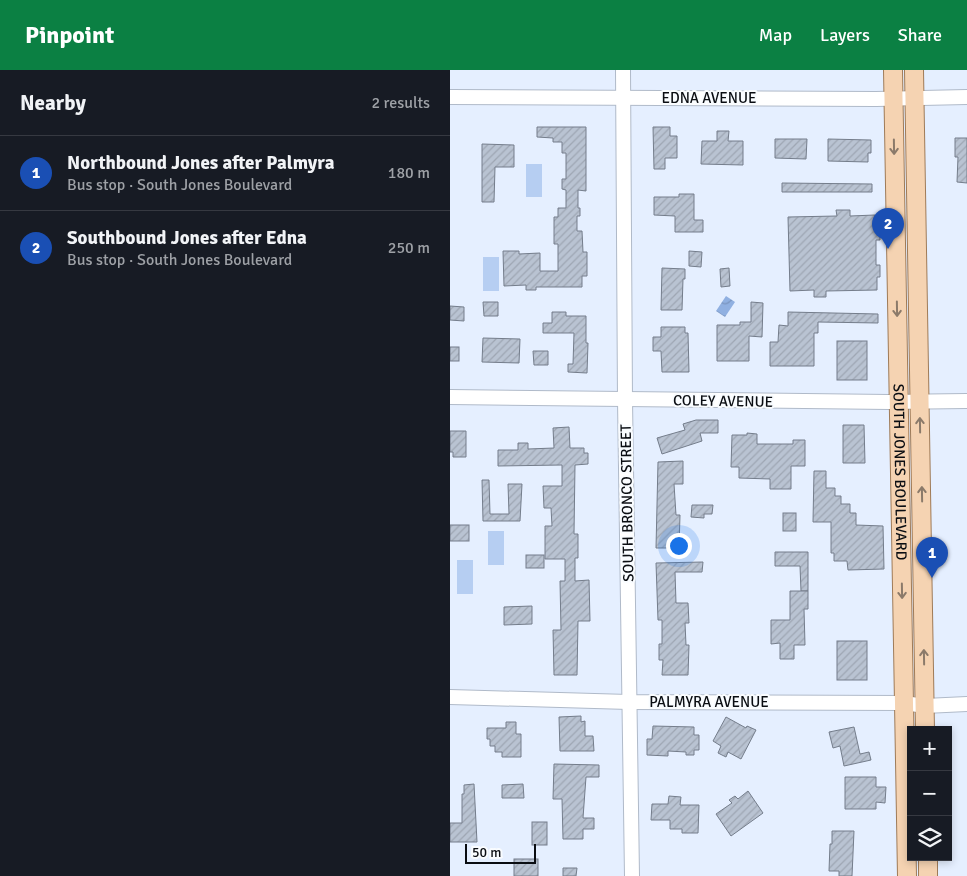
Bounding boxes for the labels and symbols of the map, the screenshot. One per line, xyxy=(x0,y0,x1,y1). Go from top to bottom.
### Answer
street label: EDNA AVENUE xyxy=(661,89,757,107)
one-way arrow xyxy=(889,138,899,155)
pin: 2 xyxy=(872,208,904,249)
one-way arrow xyxy=(892,301,902,317)
street label: SOUTH JONES BOULEVARD xyxy=(889,383,911,560)
street label: COLEY AVENUE xyxy=(673,391,773,411)
one-way arrow xyxy=(915,417,925,433)
street label: SOUTH BRONCO STREET xyxy=(617,423,637,582)
one-way arrow xyxy=(917,487,926,503)
your location xyxy=(666,533,692,559)
pin: 1 xyxy=(916,537,948,578)
one-way arrow xyxy=(897,582,907,599)
one-way arrow xyxy=(919,649,929,666)
street label: PALMYRA AVENUE xyxy=(649,693,769,711)
scale bar xyxy=(465,841,536,864)

